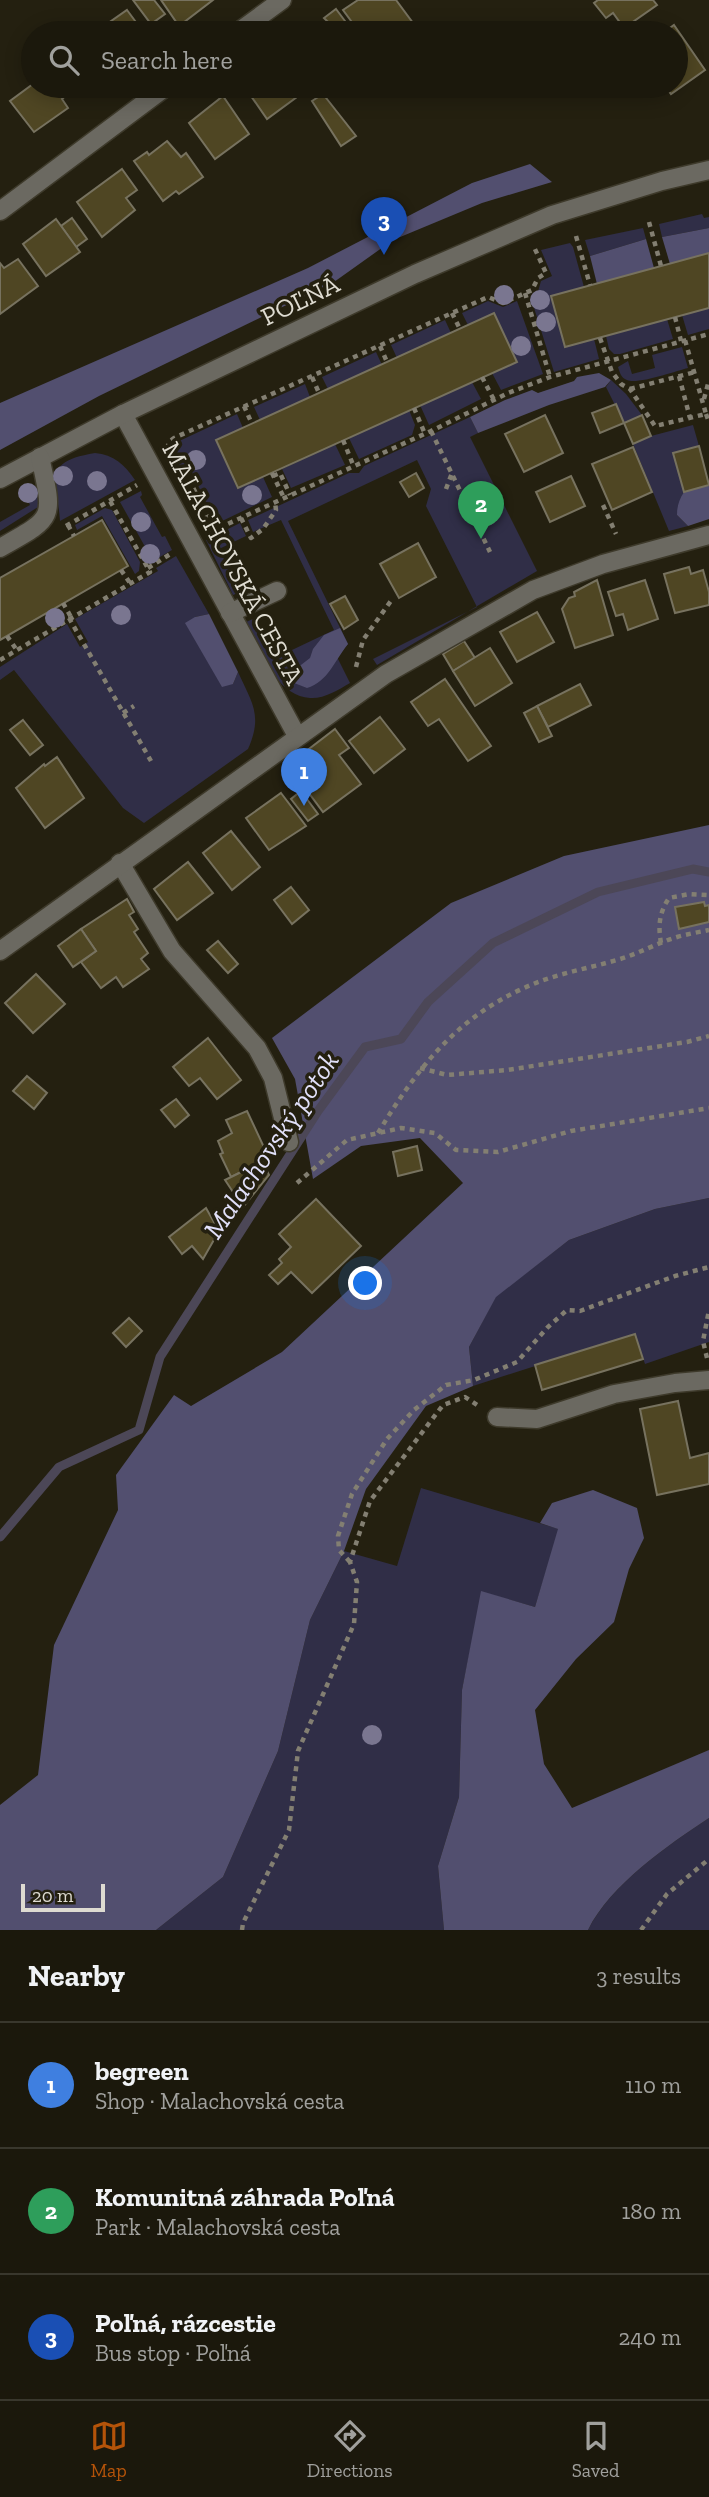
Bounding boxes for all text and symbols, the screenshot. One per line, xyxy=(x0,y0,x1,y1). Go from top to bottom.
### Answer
search box xyxy=(21,21,688,98)
icon: search xyxy=(45,41,83,79)
text: Search here xyxy=(101,44,233,76)
pin: 3 xyxy=(361,197,407,255)
street label: POĽNÁ xyxy=(256,267,345,333)
street label: MALACHOVSKÁ CESTA xyxy=(155,436,311,691)
pin: 2 xyxy=(458,481,504,539)
pin: 1 xyxy=(281,748,327,806)
water label: Malachovský potok xyxy=(196,1045,346,1245)
your location xyxy=(348,1266,382,1300)
scale bar xyxy=(21,1881,105,1913)
text: 20 m xyxy=(32,1884,73,1907)
text: Nearby xyxy=(28,1958,125,1994)
text: 3 results xyxy=(596,1962,681,1990)
text: begreen xyxy=(95,2055,189,2087)
text: 1 xyxy=(46,2071,56,2099)
text: 110 m xyxy=(625,2071,681,2099)
text: Shop · Malachovská cesta xyxy=(95,2087,344,2115)
text: Komunitná záhrada Poľná xyxy=(95,2181,395,2213)
text: 2 xyxy=(45,2197,57,2225)
text: 180 m xyxy=(621,2197,681,2225)
text: Park · Malachovská cesta xyxy=(95,2213,340,2241)
text: Poľná, rázcestie xyxy=(95,2307,276,2339)
text: 3 xyxy=(45,2323,57,2351)
text: 240 m xyxy=(618,2323,681,2351)
text: Bus stop · Poľná xyxy=(95,2339,251,2367)
tab: Map xyxy=(90,2417,128,2482)
tab: Directions xyxy=(307,2417,393,2482)
tab: Saved xyxy=(572,2417,619,2482)

